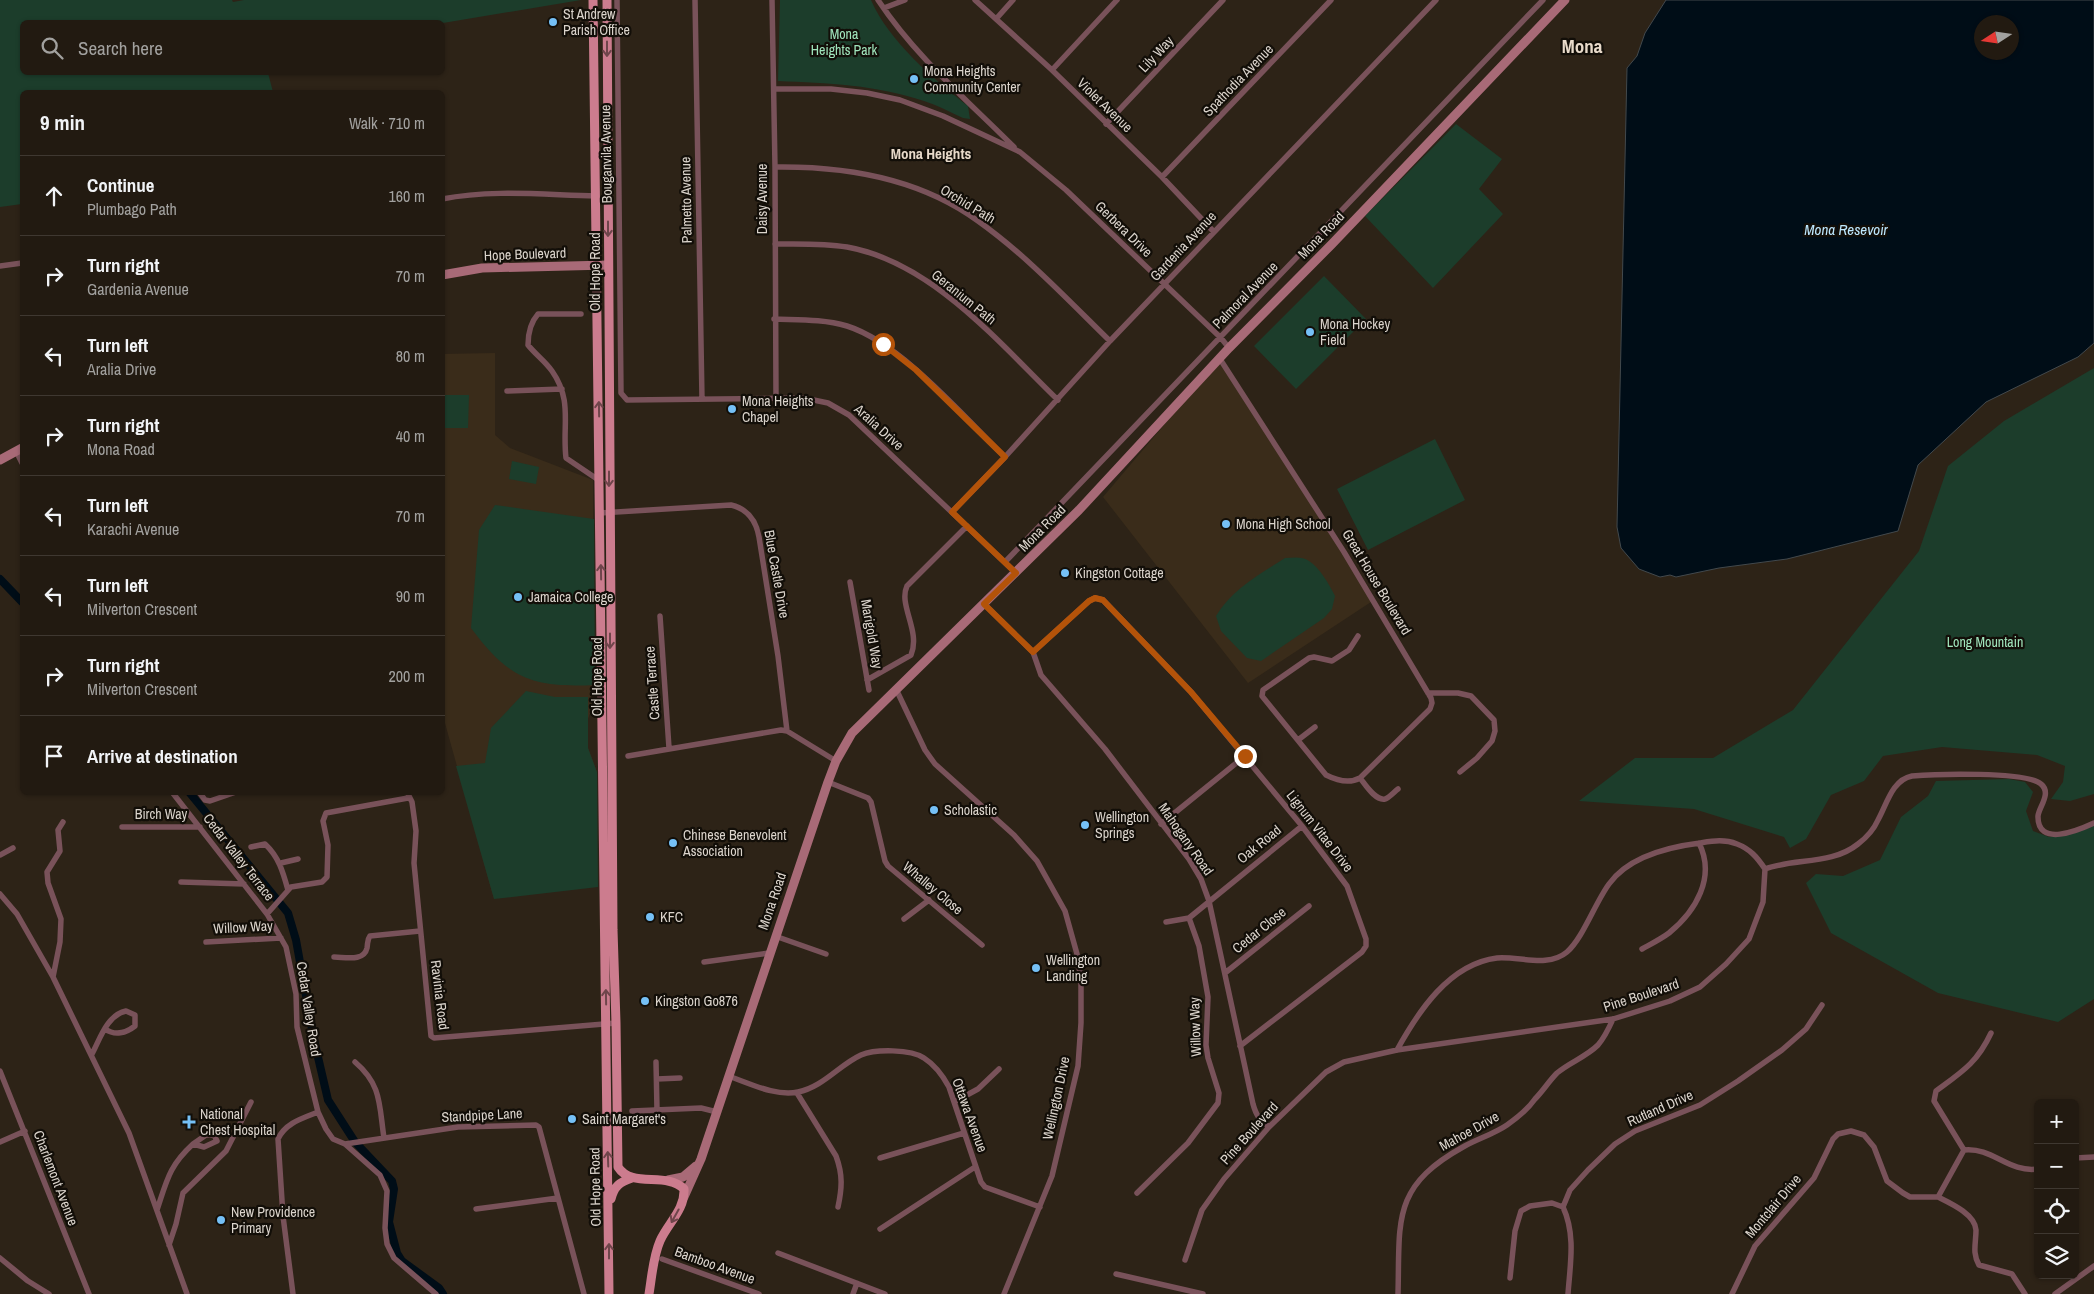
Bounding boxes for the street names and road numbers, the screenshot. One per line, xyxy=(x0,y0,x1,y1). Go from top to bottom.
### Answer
street label: Lily Way xyxy=(1135,32,1178,76)
street label: Spathodia Avenue xyxy=(1199,40,1277,120)
street label: Violet Avenue xyxy=(1073,74,1137,136)
street label: Bouganvila Avenue xyxy=(596,104,616,204)
street label: Palmetto Avenue xyxy=(676,157,696,243)
street label: Daisy Avenue xyxy=(753,164,771,234)
street label: Orchid Path xyxy=(937,181,999,227)
street label: Gerbera Drive xyxy=(1092,197,1156,261)
street label: Gardenia Avenue xyxy=(1146,207,1220,285)
street label: Mona Road xyxy=(1294,207,1348,263)
street label: Old Hope Road xyxy=(586,232,604,312)
street label: Hope Boulevard xyxy=(484,244,566,264)
street label: Palmoral Avenue xyxy=(1208,258,1282,332)
street label: Geranium Path xyxy=(928,266,1000,328)
street label: Aralia Drive xyxy=(850,399,908,454)
street label: Mona Road xyxy=(1015,501,1069,555)
street label: Great House Boulevard xyxy=(1338,526,1416,638)
street label: Blue Castle Drive xyxy=(760,528,794,620)
street label: Marigold Way xyxy=(857,598,887,670)
street label: Old Hope Road xyxy=(588,637,606,717)
street label: Castle Terrace xyxy=(640,646,664,720)
street label: Lignum Vitae Drive xyxy=(1283,787,1357,875)
street label: Mahogany Road xyxy=(1154,799,1218,879)
street label: Birch Way xyxy=(135,805,188,823)
street label: Cedar Valley Terrace xyxy=(199,810,279,904)
street label: Oak Road xyxy=(1233,821,1285,867)
street label: Whalley Close xyxy=(899,858,967,918)
street label: Mona Road xyxy=(754,870,790,932)
street label: Cedar Close xyxy=(1229,903,1289,957)
street label: Willow Way xyxy=(213,916,273,938)
street label: Ravinia Road xyxy=(427,959,453,1031)
street label: Cedar Valley Road xyxy=(293,960,325,1058)
street label: Pine Boulevard xyxy=(1601,974,1681,1016)
street label: Willow Way xyxy=(1185,997,1205,1057)
street label: Wellington Drive xyxy=(1038,1055,1074,1141)
street label: Ottawa Avenue xyxy=(948,1075,992,1155)
street label: Rutland Drive xyxy=(1624,1086,1696,1130)
street label: Pine Boulevard xyxy=(1216,1098,1282,1168)
street label: Standpipe Lane xyxy=(441,1104,523,1126)
street label: Mahoe Drive xyxy=(1436,1107,1502,1155)
street label: Charlemont Avenue xyxy=(30,1128,82,1228)
street label: Old Hope Road xyxy=(585,1147,605,1227)
street label: Montclair Drive xyxy=(1741,1170,1805,1242)
street label: Bamboo Avenue xyxy=(672,1242,758,1288)

